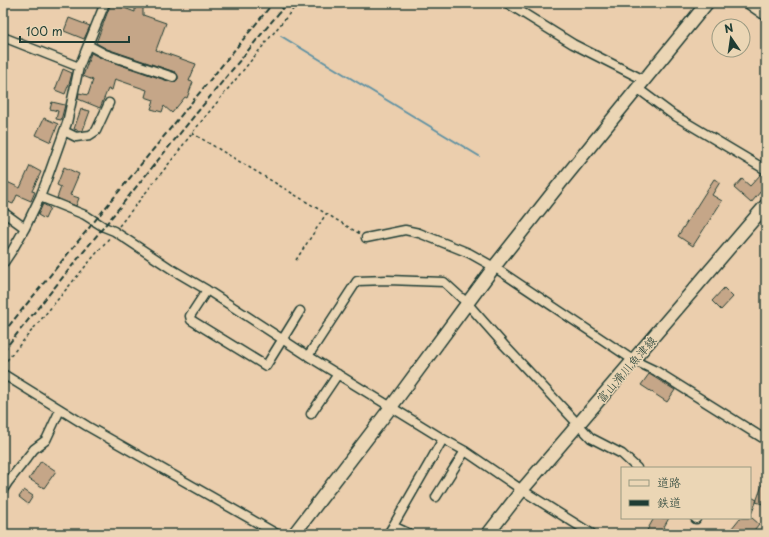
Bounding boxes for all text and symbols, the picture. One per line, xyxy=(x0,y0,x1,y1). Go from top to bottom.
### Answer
scale bar xyxy=(20,18,129,44)
north arrow xyxy=(711,18,751,58)
text: N xyxy=(722,18,735,37)
text: 100 m xyxy=(26,22,63,40)
street label: 富山滑川魚津線 xyxy=(592,331,660,407)
legend xyxy=(621,467,751,519)
text: 道路 xyxy=(657,473,681,491)
text: 鉄道 xyxy=(657,493,681,511)

